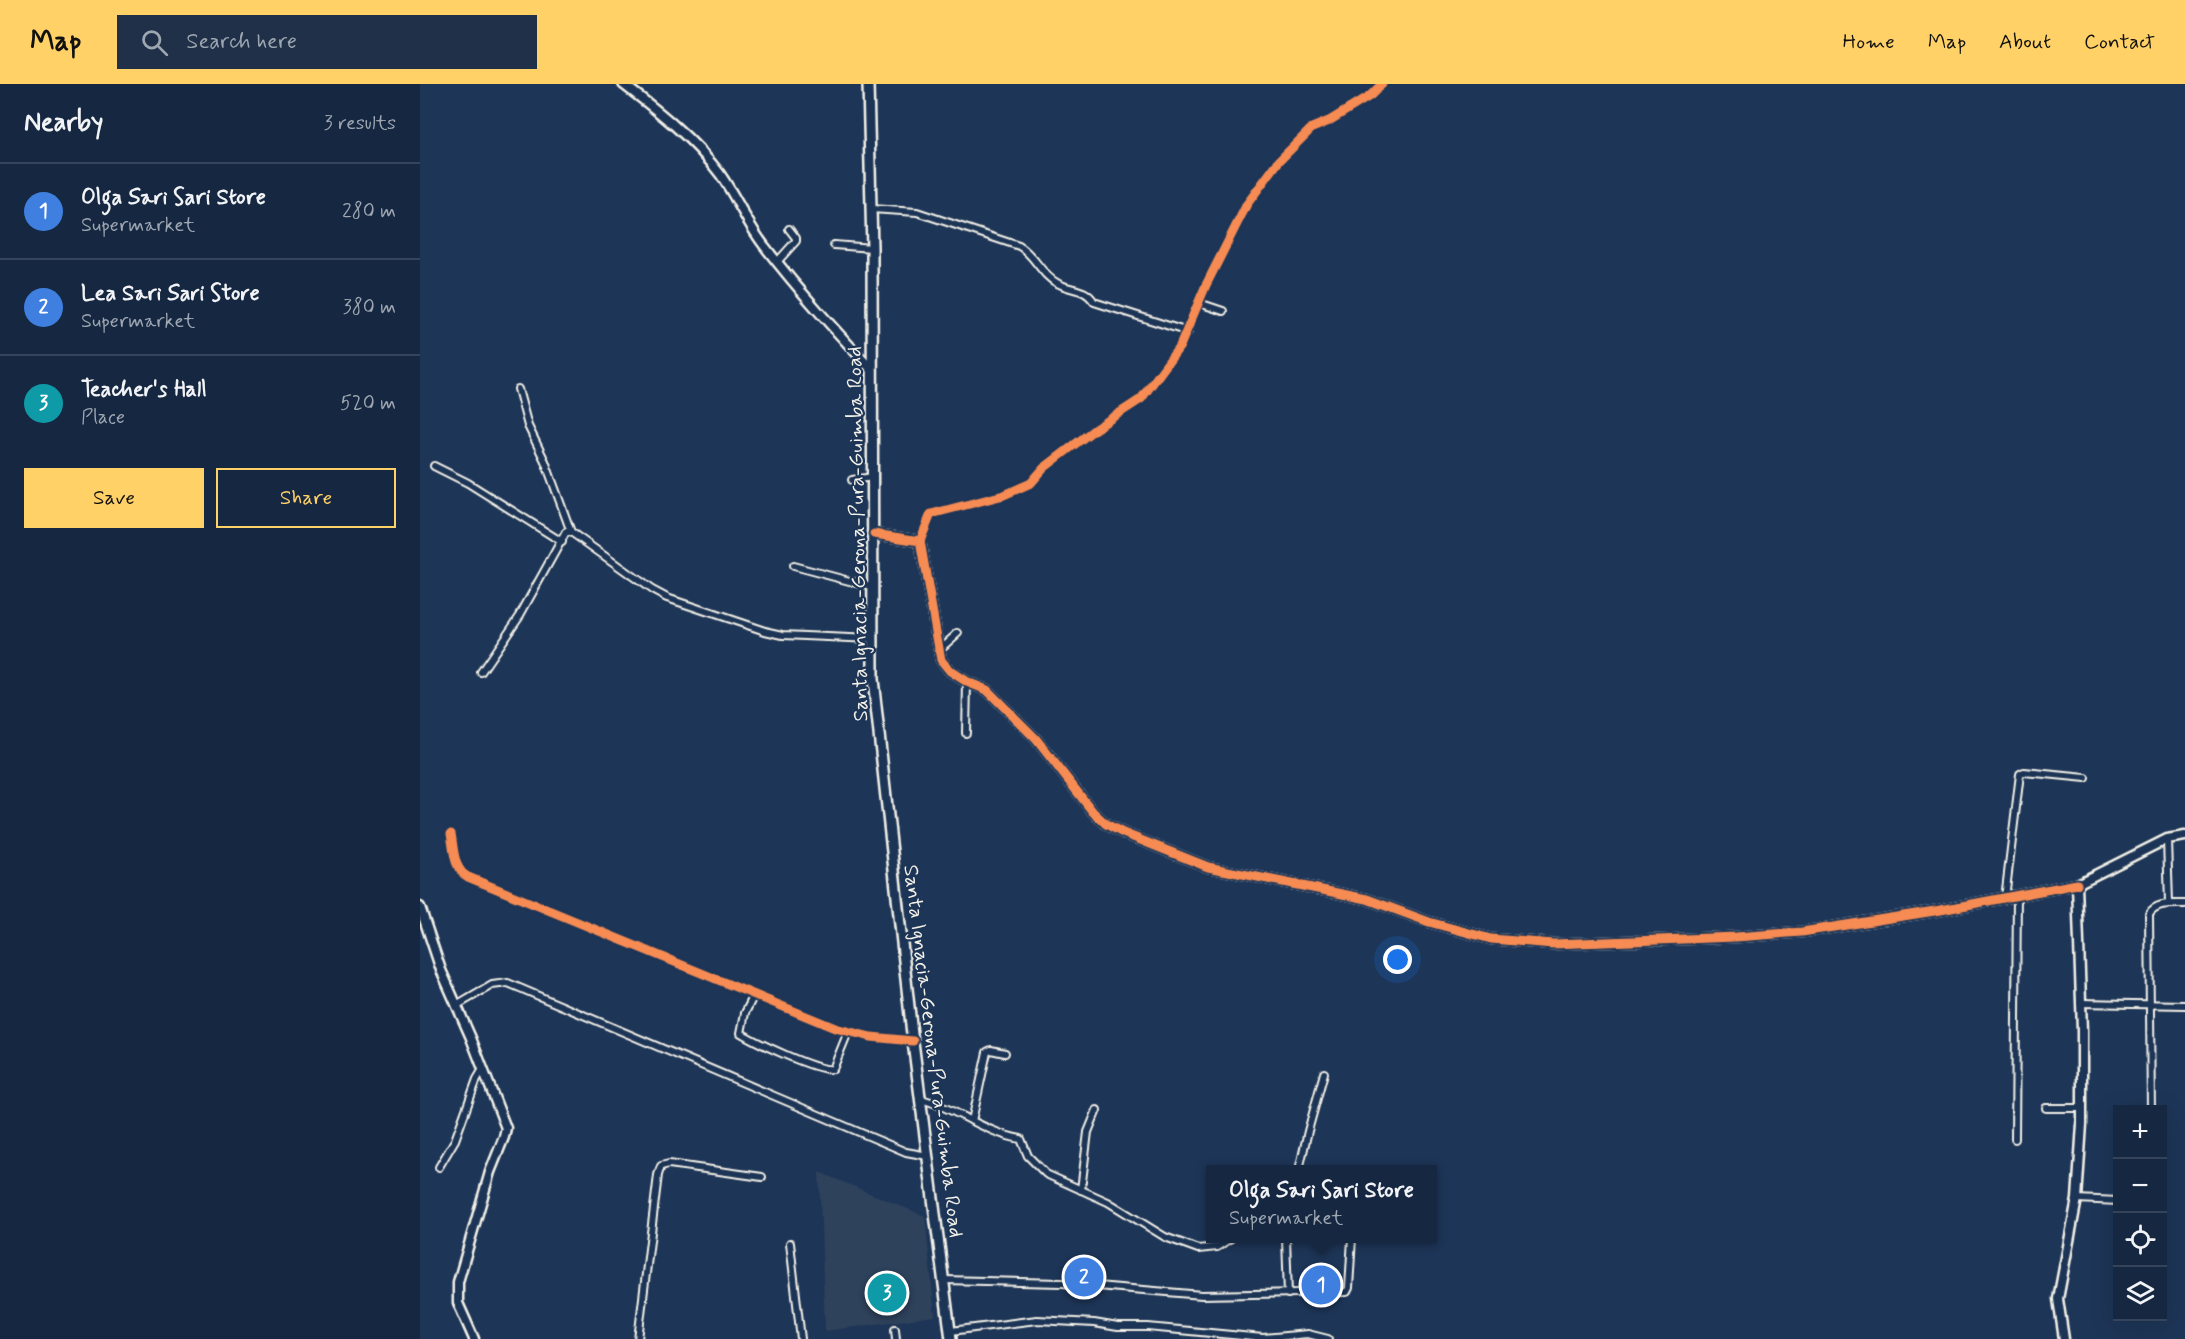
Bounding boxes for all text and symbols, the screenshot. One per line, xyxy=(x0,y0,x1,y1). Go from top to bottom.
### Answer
search box xyxy=(117,15,537,69)
text: Map xyxy=(30,24,81,61)
icon: search xyxy=(138,26,171,59)
text: Search here xyxy=(186,28,297,56)
text: Home xyxy=(1843,28,1895,56)
text: Map xyxy=(1928,28,1966,56)
text: About xyxy=(1999,28,2051,56)
text: Contact xyxy=(2084,28,2155,56)
text: Nearby xyxy=(24,106,103,140)
text: 3 results xyxy=(324,110,396,137)
text: Olga Sari Sari Store xyxy=(81,184,266,212)
text: 1 xyxy=(39,198,48,225)
text: 280 m xyxy=(342,198,396,225)
text: Supermarket xyxy=(81,212,195,239)
text: Lea Sari Sari Store xyxy=(81,280,260,308)
text: 2 xyxy=(39,294,48,321)
text: 380 m xyxy=(343,294,396,321)
text: Supermarket xyxy=(81,308,195,335)
street label: Santa Ignacia-Gerona-Pura-Guimba Road xyxy=(841,346,875,722)
text: Teacher's Hall xyxy=(81,376,207,404)
text: 3 xyxy=(39,390,48,417)
text: 520 m xyxy=(340,390,396,417)
text: Place xyxy=(81,404,125,431)
button: Save xyxy=(24,468,204,528)
button: Share xyxy=(216,468,396,528)
street label: Santa Ignacia-Gerona-Pura-Guimba Road xyxy=(896,863,970,1239)
your location xyxy=(1383,945,1412,974)
map controls xyxy=(2113,1105,2167,1321)
button: + xyxy=(2113,1105,2167,1159)
button: − xyxy=(2113,1159,2167,1213)
popup xyxy=(1206,1165,1437,1243)
text: Olga Sari Sari Store xyxy=(1229,1177,1414,1205)
text: Supermarket xyxy=(1229,1205,1343,1232)
button: locate xyxy=(2113,1213,2167,1267)
pin: 2 xyxy=(1064,1254,1104,1300)
pin: 1 xyxy=(1302,1262,1340,1308)
button: layers xyxy=(2113,1267,2167,1321)
pin: 3 xyxy=(868,1270,906,1316)

